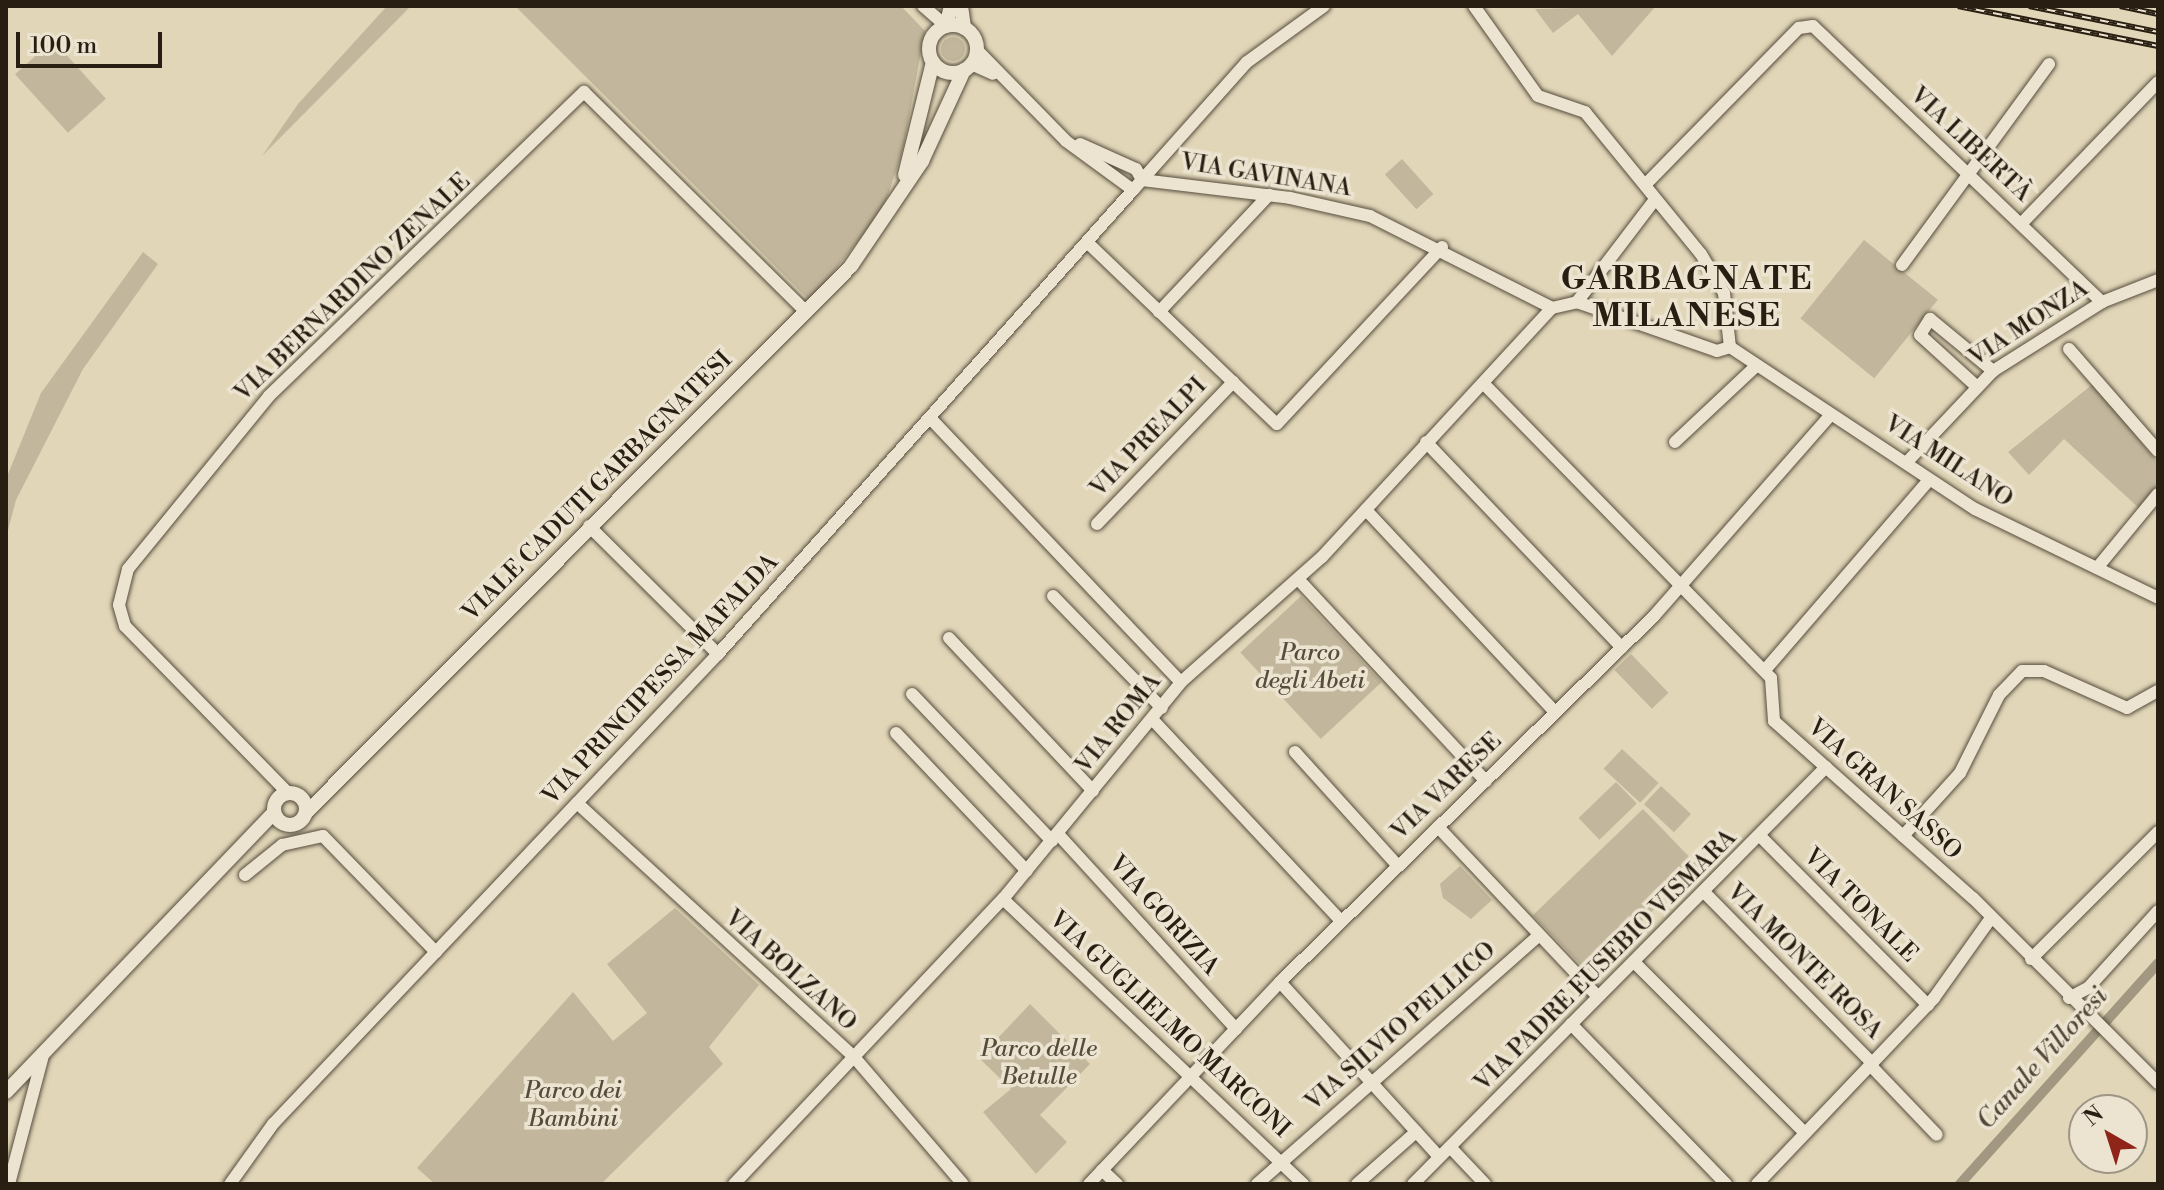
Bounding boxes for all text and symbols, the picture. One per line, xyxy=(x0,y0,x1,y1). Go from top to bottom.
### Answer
scale bar xyxy=(20,16,166,66)
text: 100 m xyxy=(30,31,97,61)
street label: VIA LIBERTÀ xyxy=(1903,81,2037,209)
street label: VIA GAVINANA xyxy=(1178,148,1354,204)
street label: VIA BERNARDINO ZENALE xyxy=(229,168,477,408)
district label: GARBAGNATE MILANESE xyxy=(1561,261,1813,336)
street label: VIA MONZA xyxy=(1964,275,2094,373)
street label: VIALE CADUTI GARBAGNATESI xyxy=(457,346,739,628)
street label: VIA PREALPI xyxy=(1085,372,1213,504)
street label: VIA MILANO xyxy=(1878,410,2018,514)
street label: VIA PRINCIPESSA MAFALDA xyxy=(537,549,785,811)
park label: Parco degli Abeti xyxy=(1255,640,1365,696)
street label: VIA ROMA xyxy=(1070,668,1168,780)
street label: VIA GRAN SASSO xyxy=(1801,713,1967,867)
street label: VIA VARESE xyxy=(1386,727,1508,847)
street label: VIA PADRE EUSEBIO VISMARA xyxy=(1469,824,1743,1098)
street label: VIA TONALE xyxy=(1797,843,1923,969)
street label: VIA GORIZIA xyxy=(1102,850,1224,982)
street label: VIA MONTE ROSA xyxy=(1720,878,1888,1046)
street label: VIA BOLZANO xyxy=(718,904,862,1038)
street label: VIA GUGLIELMO MARCONI xyxy=(1043,906,1295,1144)
street label: VIA SILVIO PELLICO xyxy=(1300,936,1502,1118)
water label: Canale Villoresi xyxy=(1971,981,2115,1137)
park label: Parco delle Betulle xyxy=(981,1036,1097,1092)
park label: Parco dei Bambini xyxy=(524,1078,622,1134)
north arrow xyxy=(2068,1094,2148,1174)
text: N xyxy=(2079,1101,2109,1132)

